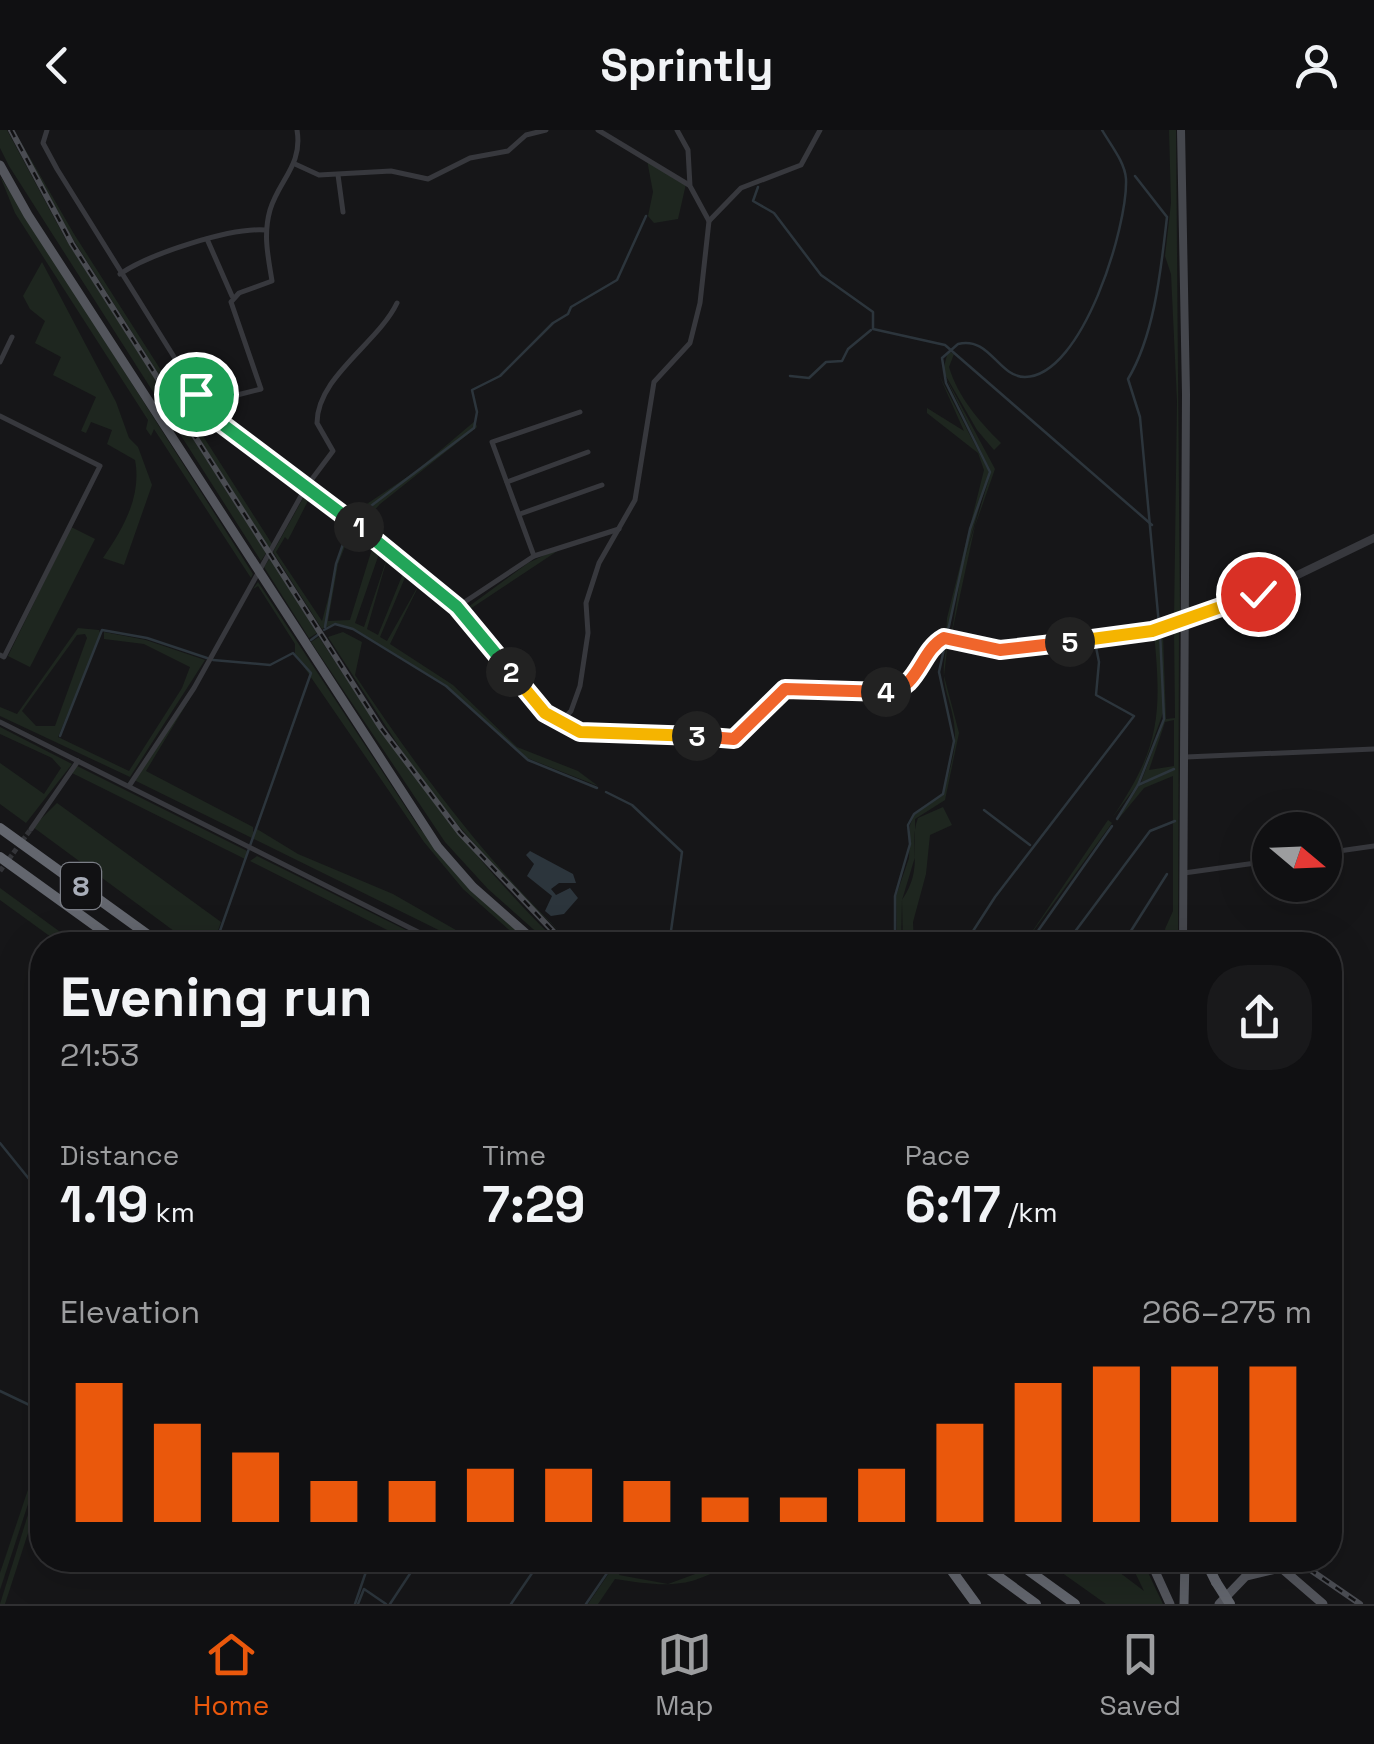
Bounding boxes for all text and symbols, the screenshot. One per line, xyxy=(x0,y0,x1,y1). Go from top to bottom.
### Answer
text: Sprintly xyxy=(600,37,774,94)
icon: back xyxy=(30,38,85,93)
icon: person xyxy=(1289,38,1344,93)
pin xyxy=(154,352,239,437)
icon: arrive xyxy=(169,367,224,422)
pin: 1 xyxy=(334,502,384,552)
text: 1 xyxy=(353,509,365,545)
pin xyxy=(1216,552,1301,637)
icon: check xyxy=(1231,567,1286,622)
pin: 5 xyxy=(1045,617,1095,667)
text: 5 xyxy=(1062,624,1078,660)
pin: 2 xyxy=(486,647,536,697)
text: 2 xyxy=(503,654,519,690)
pin: 4 xyxy=(861,667,911,717)
text: 4 xyxy=(877,674,895,710)
pin: 3 xyxy=(672,711,722,761)
text: 3 xyxy=(688,718,706,754)
north arrow xyxy=(1252,812,1342,902)
map controls xyxy=(1252,812,1342,902)
road number: 8 xyxy=(61,863,101,909)
text: Evening run xyxy=(60,962,373,1032)
button: share xyxy=(1207,965,1312,1070)
text: 21:53 xyxy=(60,1035,139,1075)
text: Distance xyxy=(60,1137,179,1173)
text: Time xyxy=(482,1137,546,1173)
text: Pace xyxy=(905,1137,970,1173)
text: 1.19 xyxy=(60,1173,148,1237)
text: 7:29 xyxy=(482,1173,585,1237)
text: 6:17 xyxy=(905,1173,1001,1237)
text: km xyxy=(148,1194,195,1230)
text: /km xyxy=(1001,1194,1057,1230)
text: Elevation xyxy=(60,1292,200,1332)
text: 266–275 m xyxy=(1142,1292,1312,1332)
tab: Home xyxy=(193,1627,269,1723)
tab: Map xyxy=(655,1627,714,1723)
tab: Saved xyxy=(1099,1627,1181,1723)

